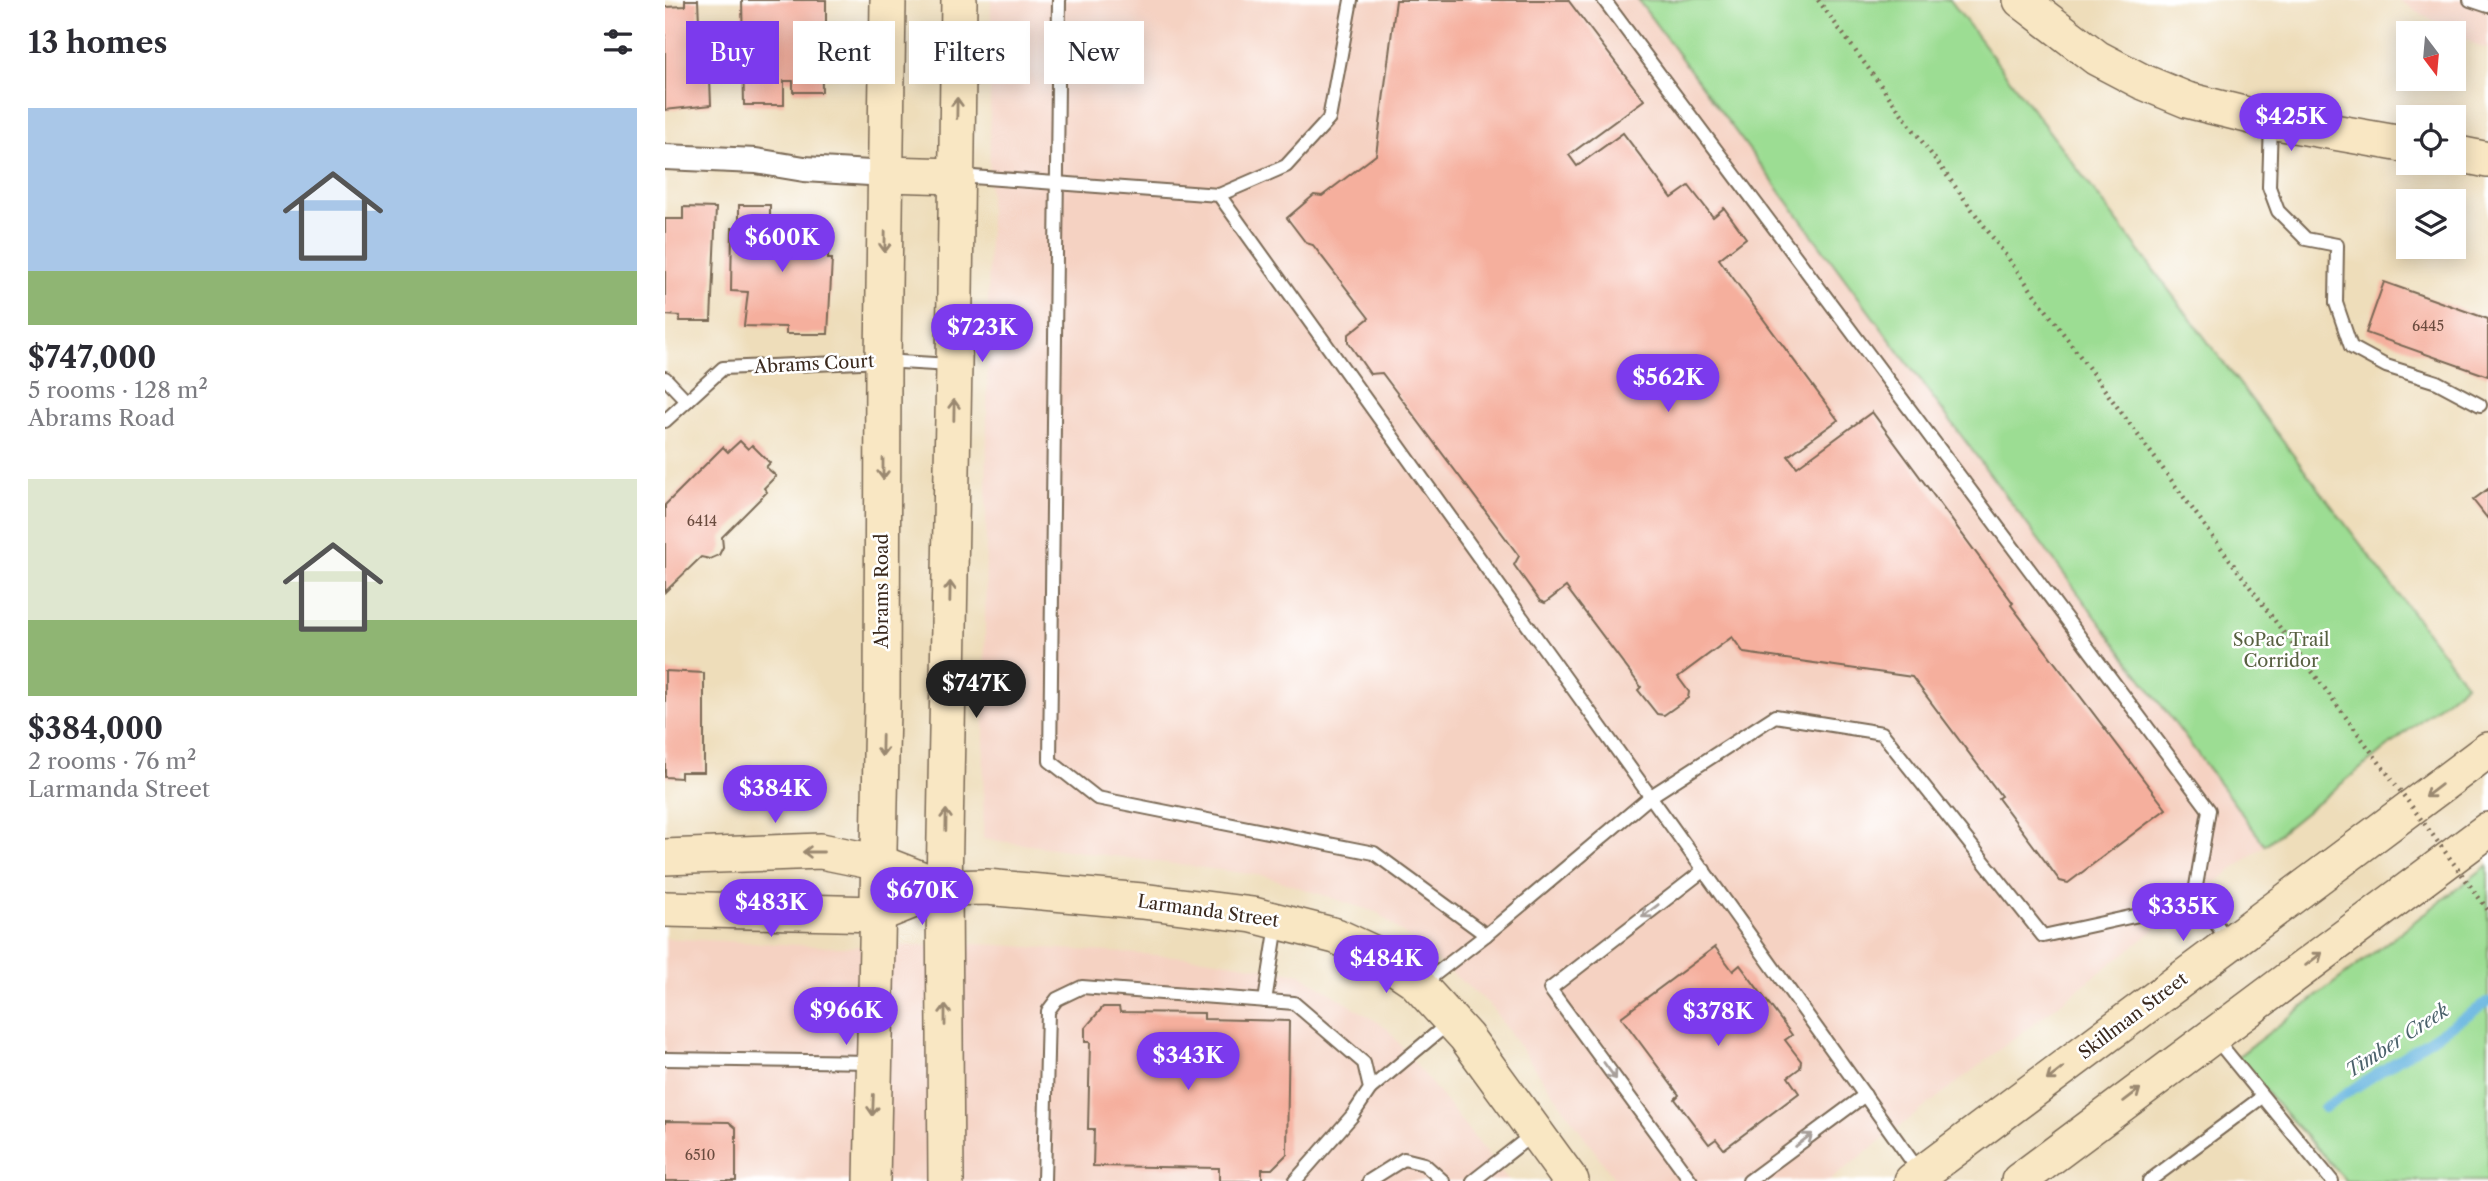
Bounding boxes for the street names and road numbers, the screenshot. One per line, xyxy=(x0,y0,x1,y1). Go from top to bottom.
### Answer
street label: Abrams Court xyxy=(752,350,875,378)
street label: Abrams Road xyxy=(871,533,893,650)
street label: Larmanda Street xyxy=(1136,890,1281,932)
street label: Skillman Street xyxy=(2074,968,2192,1064)

